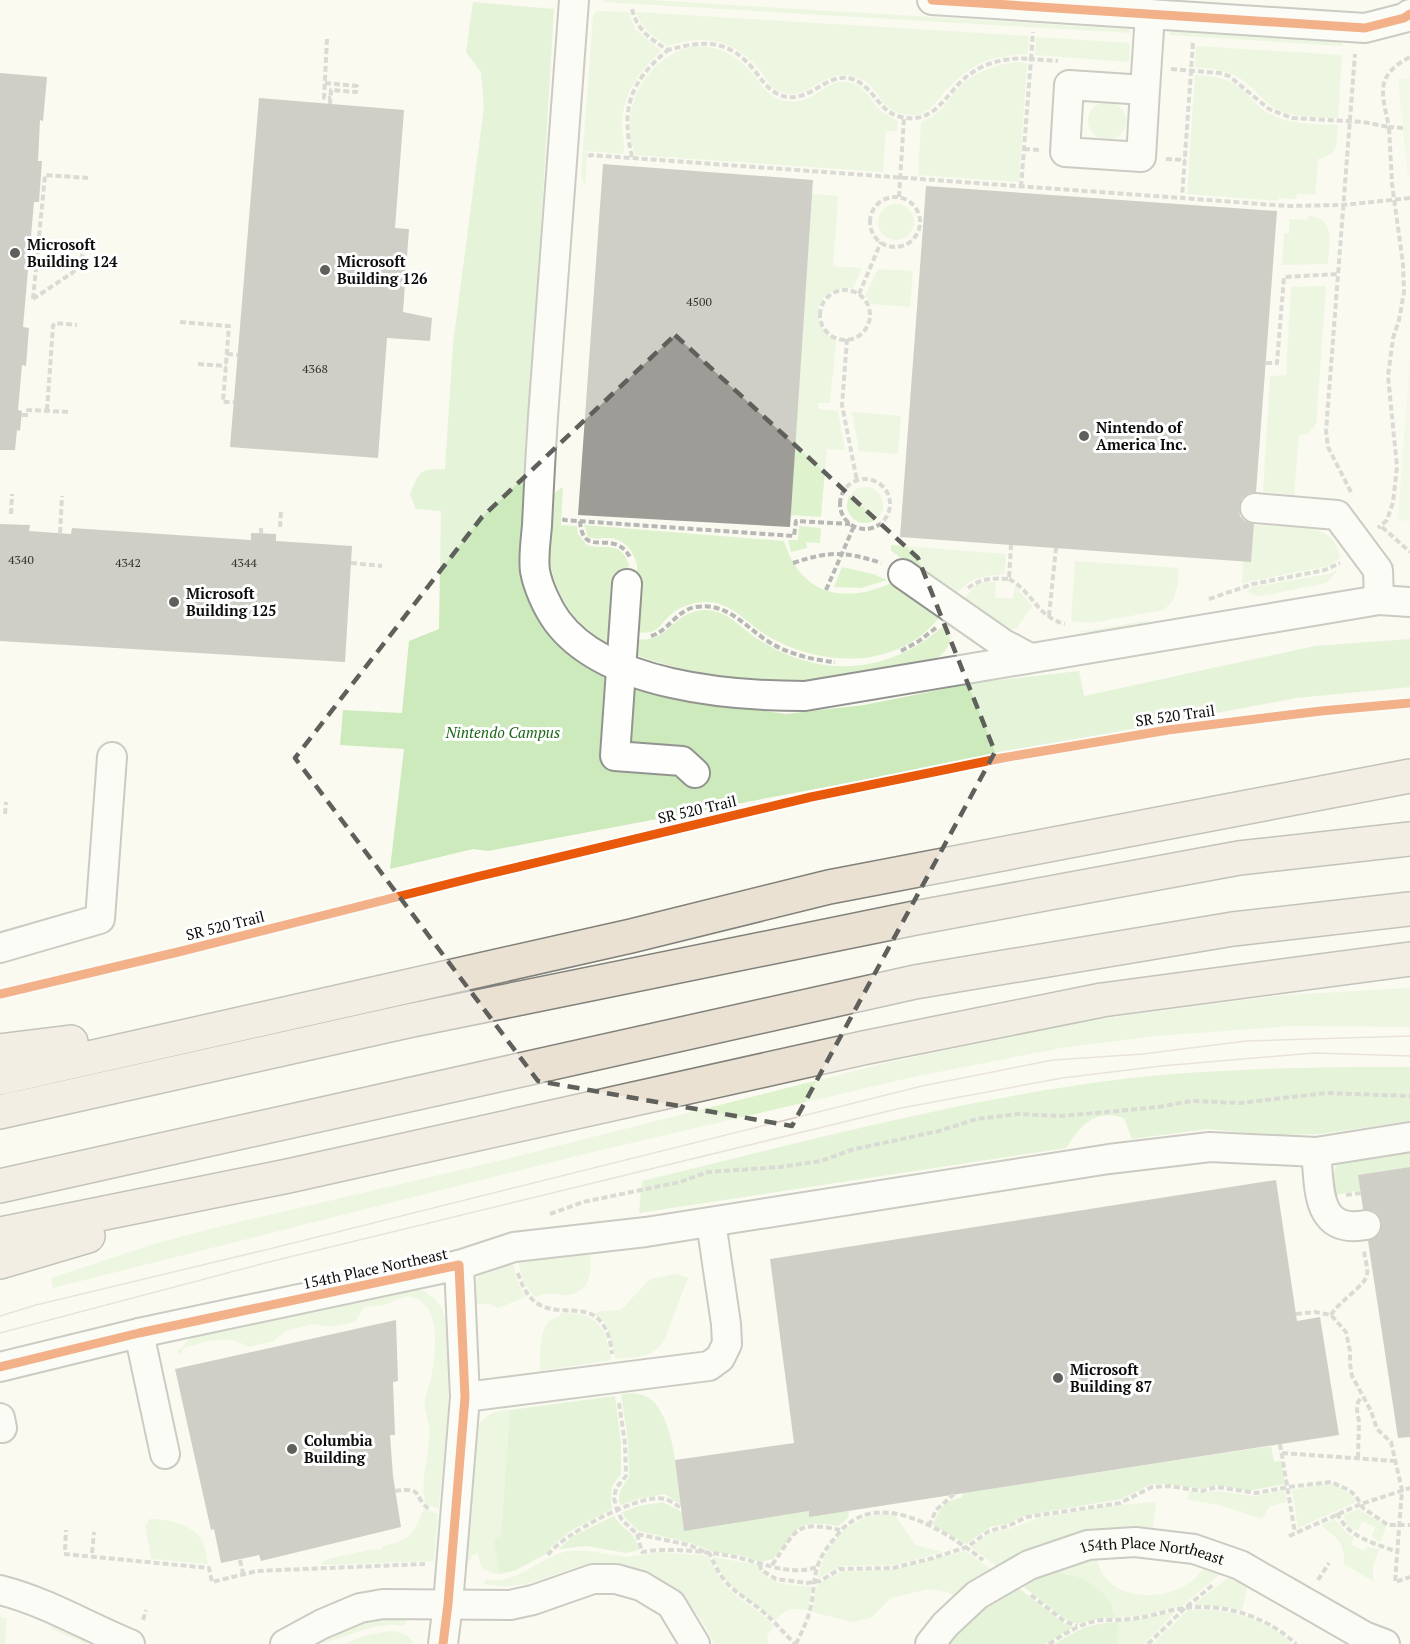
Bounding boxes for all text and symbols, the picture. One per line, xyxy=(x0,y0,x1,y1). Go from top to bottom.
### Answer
place label: Microsoft Building 124 xyxy=(27,234,118,271)
marker: Microsoft Building 124 xyxy=(8,246,22,260)
place label: Microsoft Building 126 xyxy=(337,251,428,288)
marker: Microsoft Building 126 xyxy=(318,263,332,277)
house number: 4500 xyxy=(686,294,712,309)
house number: 4368 xyxy=(302,361,328,376)
place label: Nintendo of America Inc. xyxy=(1096,417,1187,454)
marker: Nintendo of America Inc. xyxy=(1077,429,1091,443)
house number: 4340 xyxy=(8,552,34,567)
house number: 4342 xyxy=(115,555,141,570)
house number: 4344 xyxy=(231,555,257,570)
place label: Microsoft Building 125 xyxy=(186,583,277,620)
marker: Microsoft Building 125 xyxy=(167,595,181,609)
street label: SR 520 Trail xyxy=(1134,700,1216,730)
park label: Nintendo Campus xyxy=(445,722,560,742)
street label: SR 520 Trail xyxy=(656,790,738,828)
street label: SR 520 Trail xyxy=(184,906,266,944)
street label: 154th Place Northeast xyxy=(301,1243,450,1293)
place label: Microsoft Building 87 xyxy=(1070,1359,1152,1396)
marker: Microsoft Building 87 xyxy=(1051,1371,1065,1385)
place label: Columbia Building xyxy=(304,1430,373,1467)
marker: Columbia Building xyxy=(285,1442,299,1456)
street label: 154th Place Northeast xyxy=(1076,1532,1228,1569)

